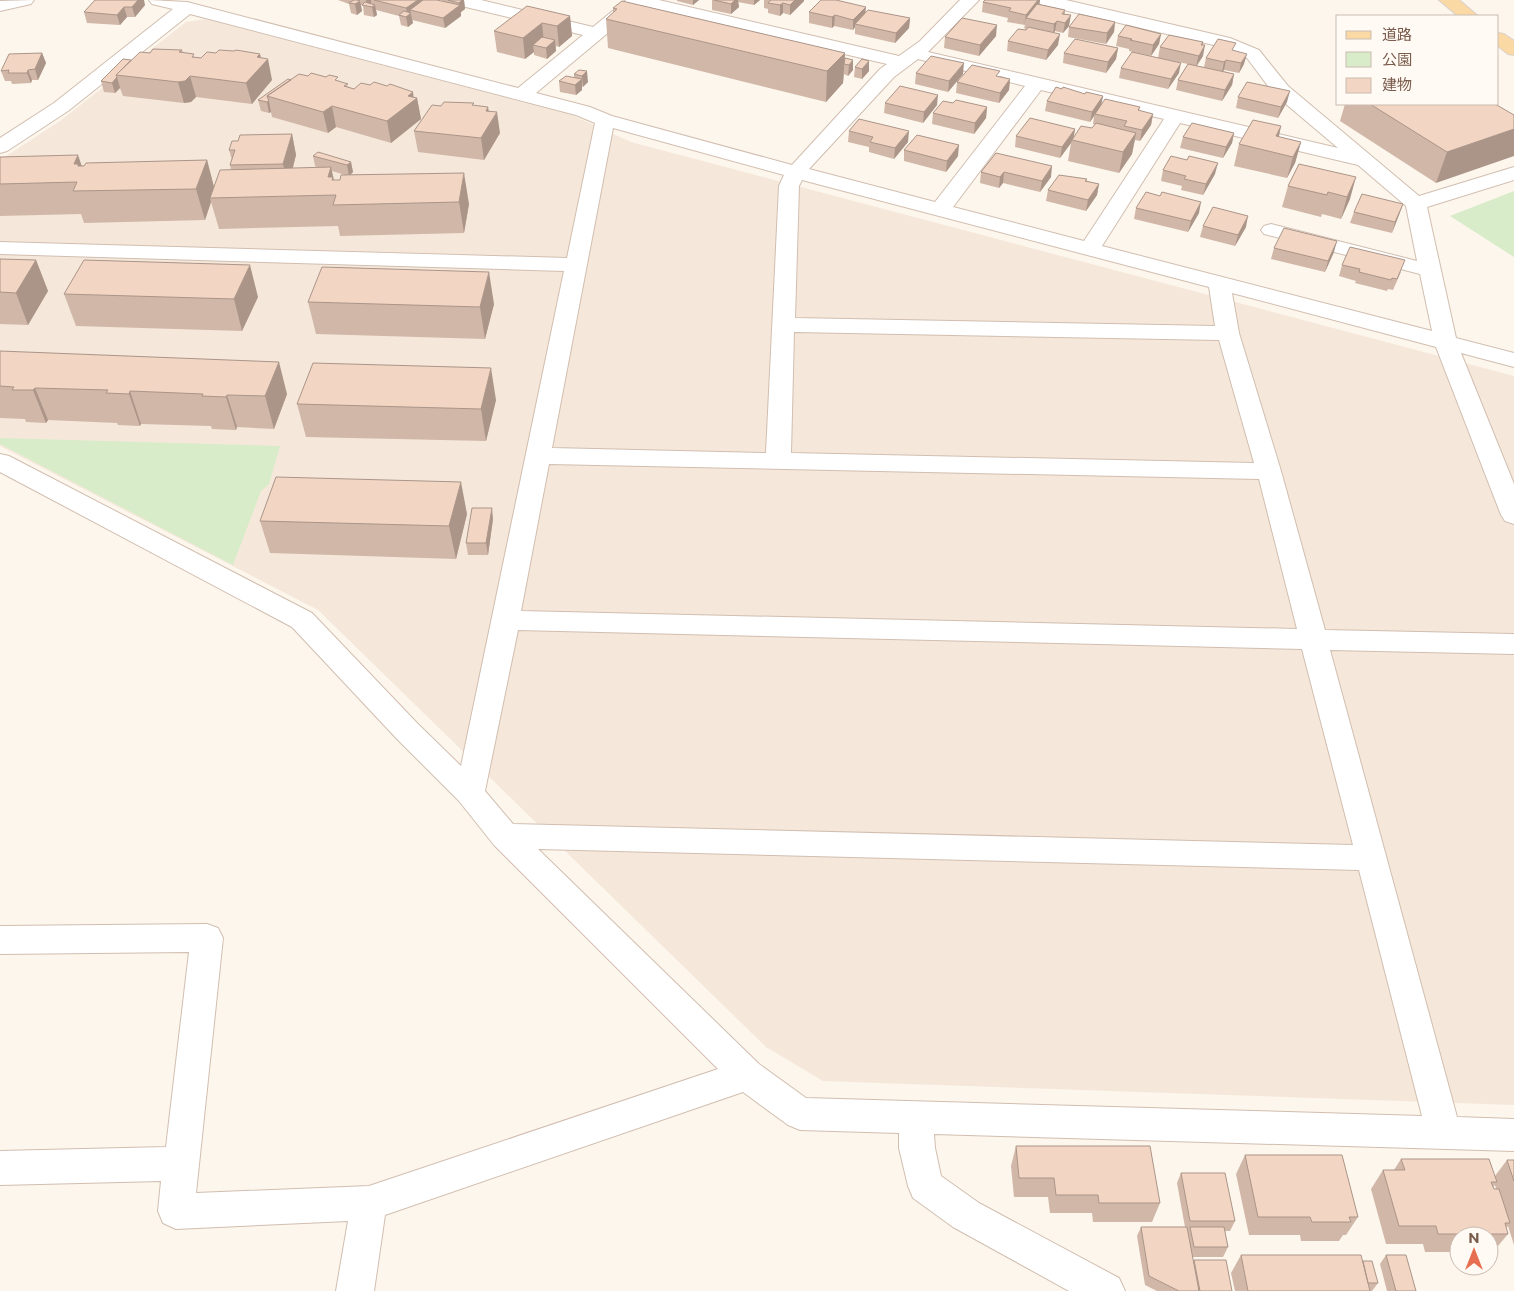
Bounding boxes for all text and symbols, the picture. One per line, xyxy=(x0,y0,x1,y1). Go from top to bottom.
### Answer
legend xyxy=(1336,15,1499,105)
text: 道路 xyxy=(1382,25,1412,44)
text: 公園 xyxy=(1382,50,1412,69)
text: 建物 xyxy=(1382,75,1412,94)
north arrow xyxy=(1449,1226,1499,1276)
text: N xyxy=(1468,1229,1480,1247)

